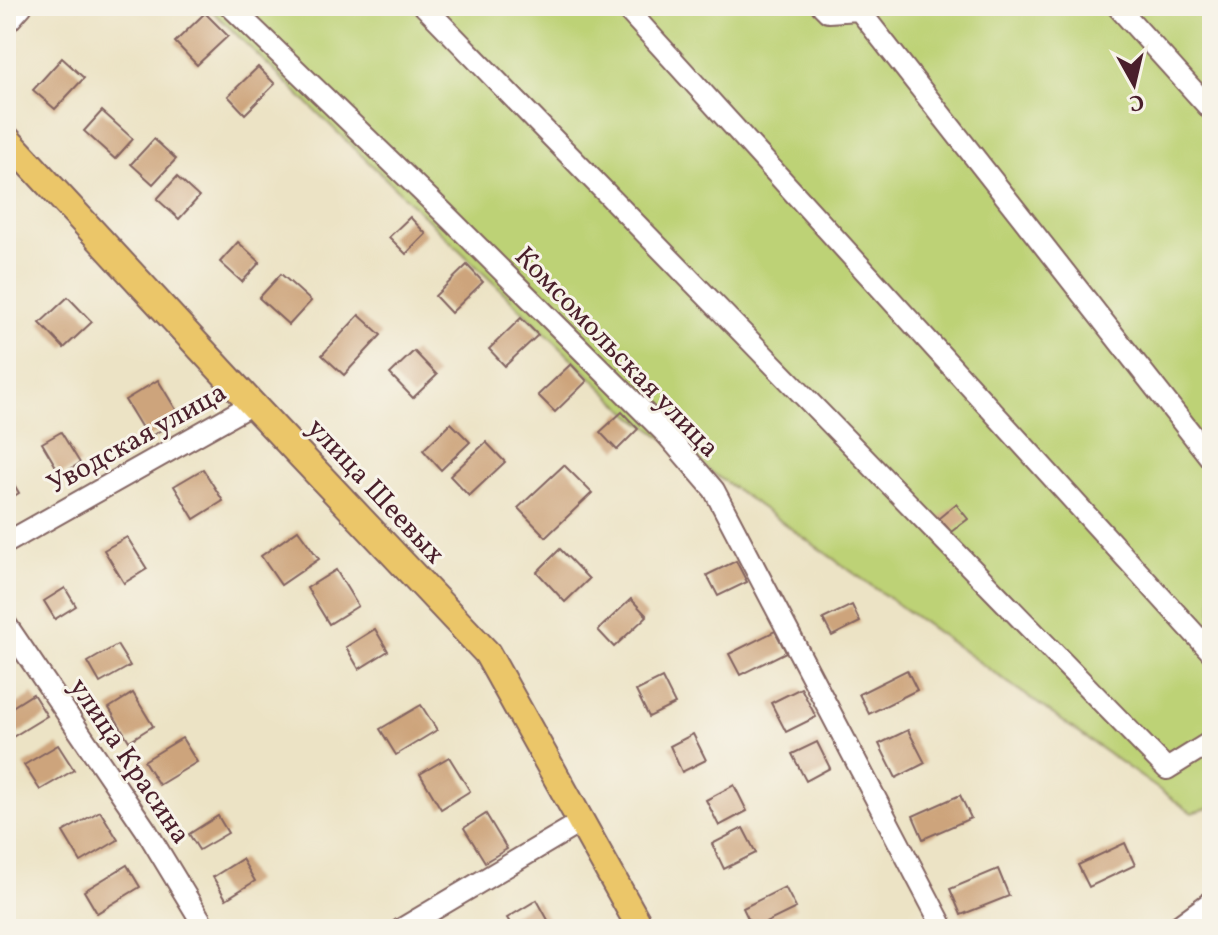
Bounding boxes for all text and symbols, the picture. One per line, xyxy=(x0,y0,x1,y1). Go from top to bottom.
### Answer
north arrow xyxy=(1094,44,1174,124)
text: С xyxy=(1127,85,1146,118)
street label: Комсомольская улица xyxy=(505,238,728,467)
street label: Уводская улица xyxy=(40,374,234,505)
street label: улица Шеевых xyxy=(297,410,453,573)
street label: улица Красина xyxy=(59,670,199,852)

